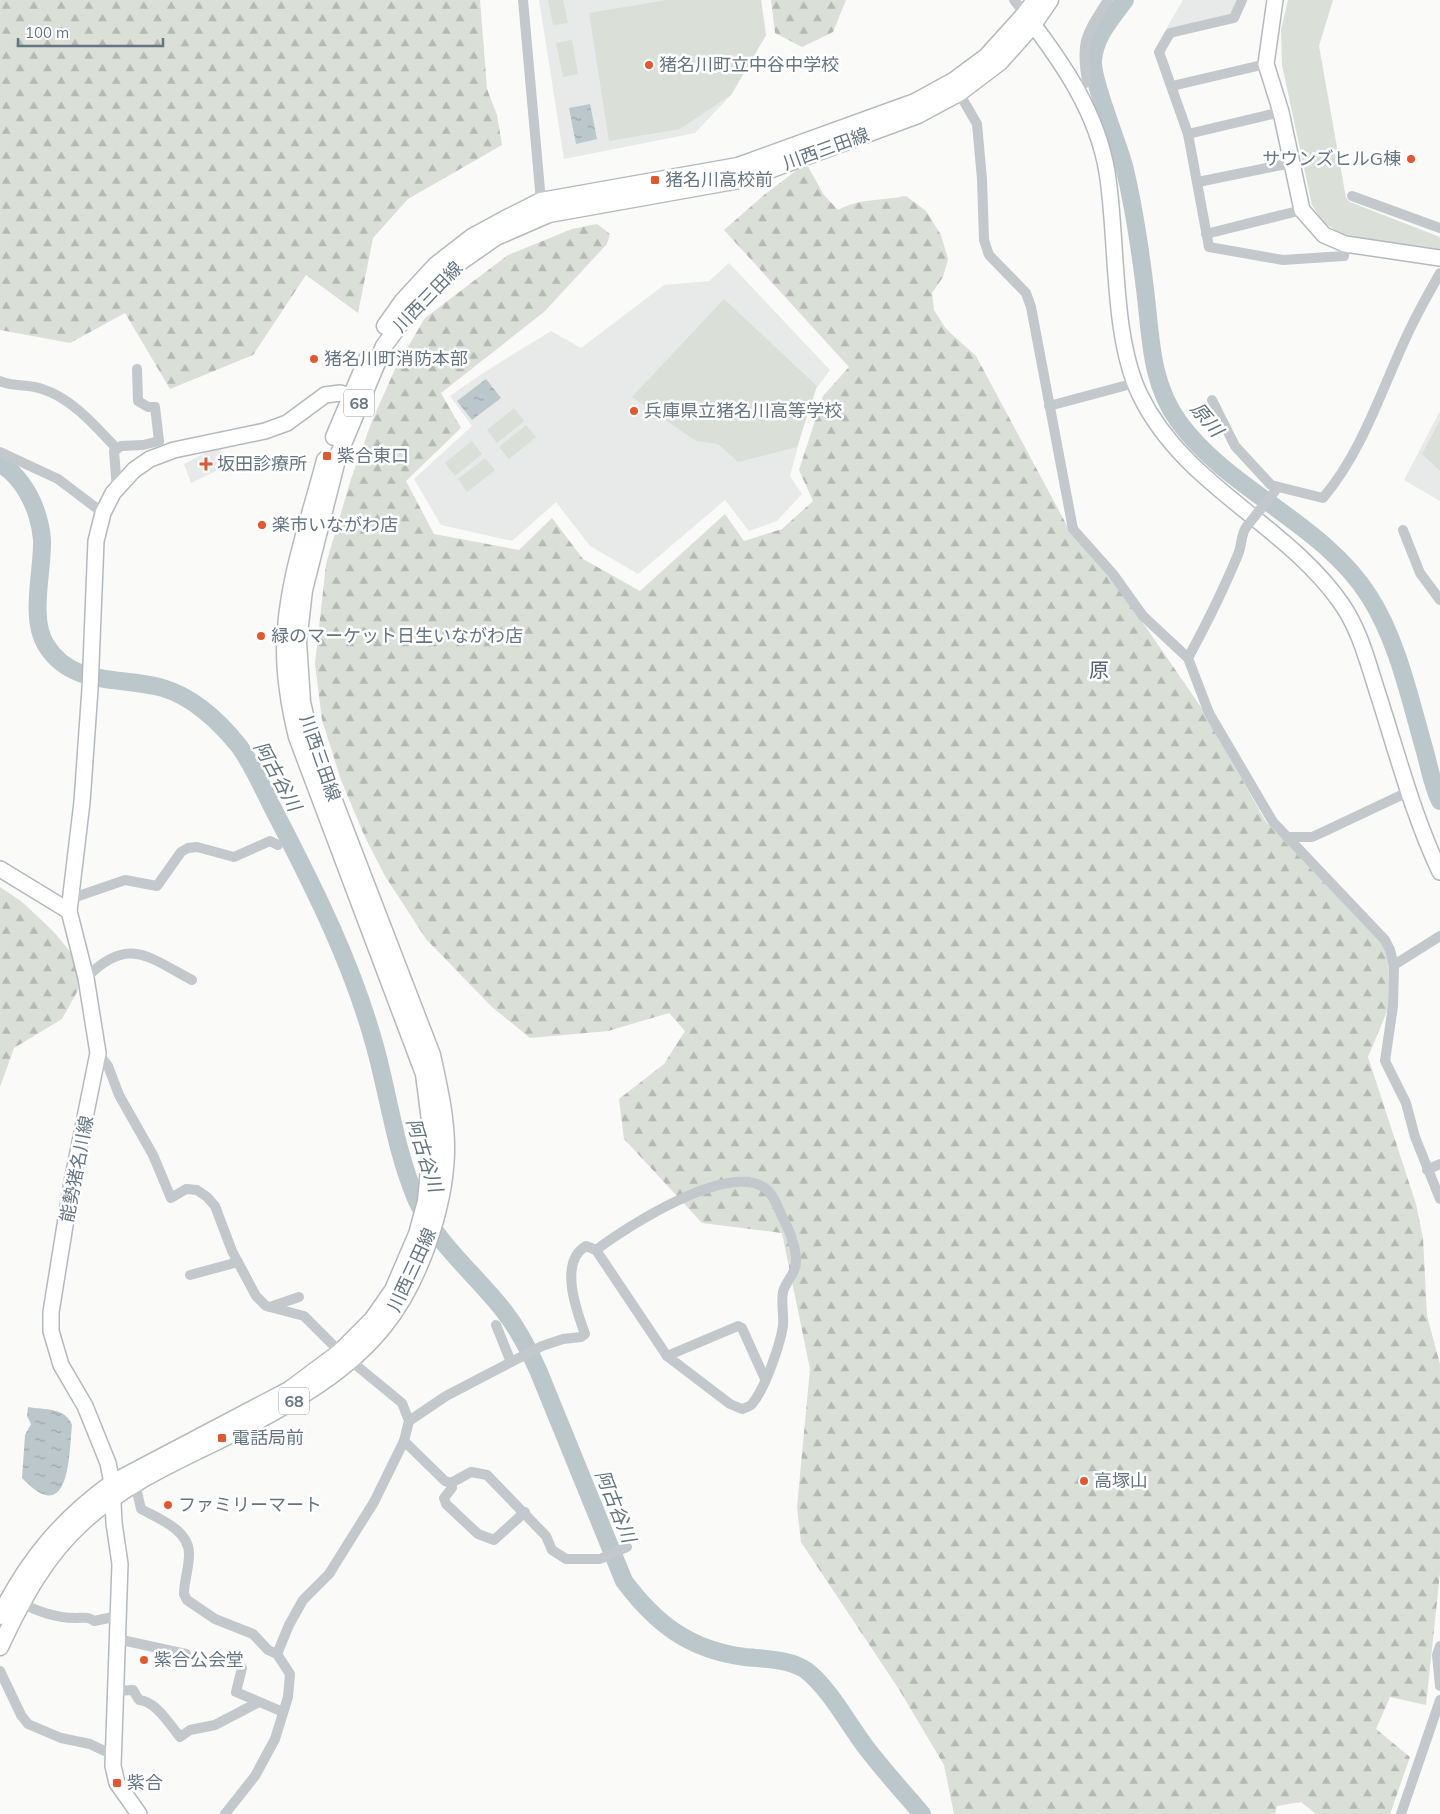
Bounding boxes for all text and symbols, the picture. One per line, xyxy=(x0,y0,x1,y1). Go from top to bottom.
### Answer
scale bar xyxy=(18,15,162,47)
text: 100 m xyxy=(25,23,69,42)
place label: 猪名川町立中谷中学校 xyxy=(659,53,839,76)
marker: 猪名川町立中谷中学校 xyxy=(643,59,655,71)
street label: 川西三田線 xyxy=(780,122,872,175)
place label: サウンズヒルG棟 xyxy=(1262,147,1401,170)
marker: サウンズヒルG棟 xyxy=(1405,153,1417,165)
place label: 猪名川高校前 xyxy=(665,168,773,191)
marker: 猪名川高校前 xyxy=(649,174,661,186)
street label: 川西三田線 xyxy=(388,256,467,337)
place label: 猪名川町消防本部 xyxy=(324,347,468,370)
marker: 猪名川町消防本部 xyxy=(308,353,320,365)
road number: 68 xyxy=(344,389,374,416)
water label: 原川 xyxy=(1186,397,1230,443)
place label: 兵庫県立猪名川高等学校 xyxy=(644,399,842,422)
marker: 兵庫県立猪名川高等学校 xyxy=(628,405,640,417)
place label: 紫合東口 xyxy=(337,444,409,467)
marker: 紫合東口 xyxy=(321,450,333,462)
place label: 坂田診療所 xyxy=(217,452,307,475)
marker: 坂田診療所 xyxy=(199,457,213,471)
place label: 楽市いながわ店 xyxy=(272,513,398,536)
marker: 楽市いながわ店 xyxy=(256,519,268,531)
place label: 緑のマーケット日生いながわ店 xyxy=(271,624,523,647)
marker: 緑のマーケット日生いながわ店 xyxy=(255,630,267,642)
district label: 原 xyxy=(1089,657,1109,682)
street label: 川西三田線 xyxy=(295,712,346,804)
water label: 阿古谷川 xyxy=(249,737,308,817)
street label: 能勢猪名川線 xyxy=(55,1114,98,1224)
water label: 阿古谷川 xyxy=(402,1115,449,1197)
street label: 川西三田線 xyxy=(382,1224,441,1315)
road number: 68 xyxy=(279,1388,309,1414)
place label: 電話局前 xyxy=(232,1426,304,1449)
marker: 電話局前 xyxy=(216,1432,228,1444)
water label: 阿古谷川 xyxy=(591,1466,642,1548)
place label: 高塚山 xyxy=(1094,1469,1148,1492)
marker: 高塚山 xyxy=(1078,1475,1090,1487)
place label: ファミリーマート xyxy=(178,1493,322,1516)
marker: ファミリーマート xyxy=(162,1499,174,1511)
place label: 紫合公会堂 xyxy=(154,1648,244,1671)
marker: 紫合公会堂 xyxy=(138,1654,150,1666)
place label: 紫合 xyxy=(127,1771,163,1794)
marker: 紫合 xyxy=(111,1777,123,1789)

